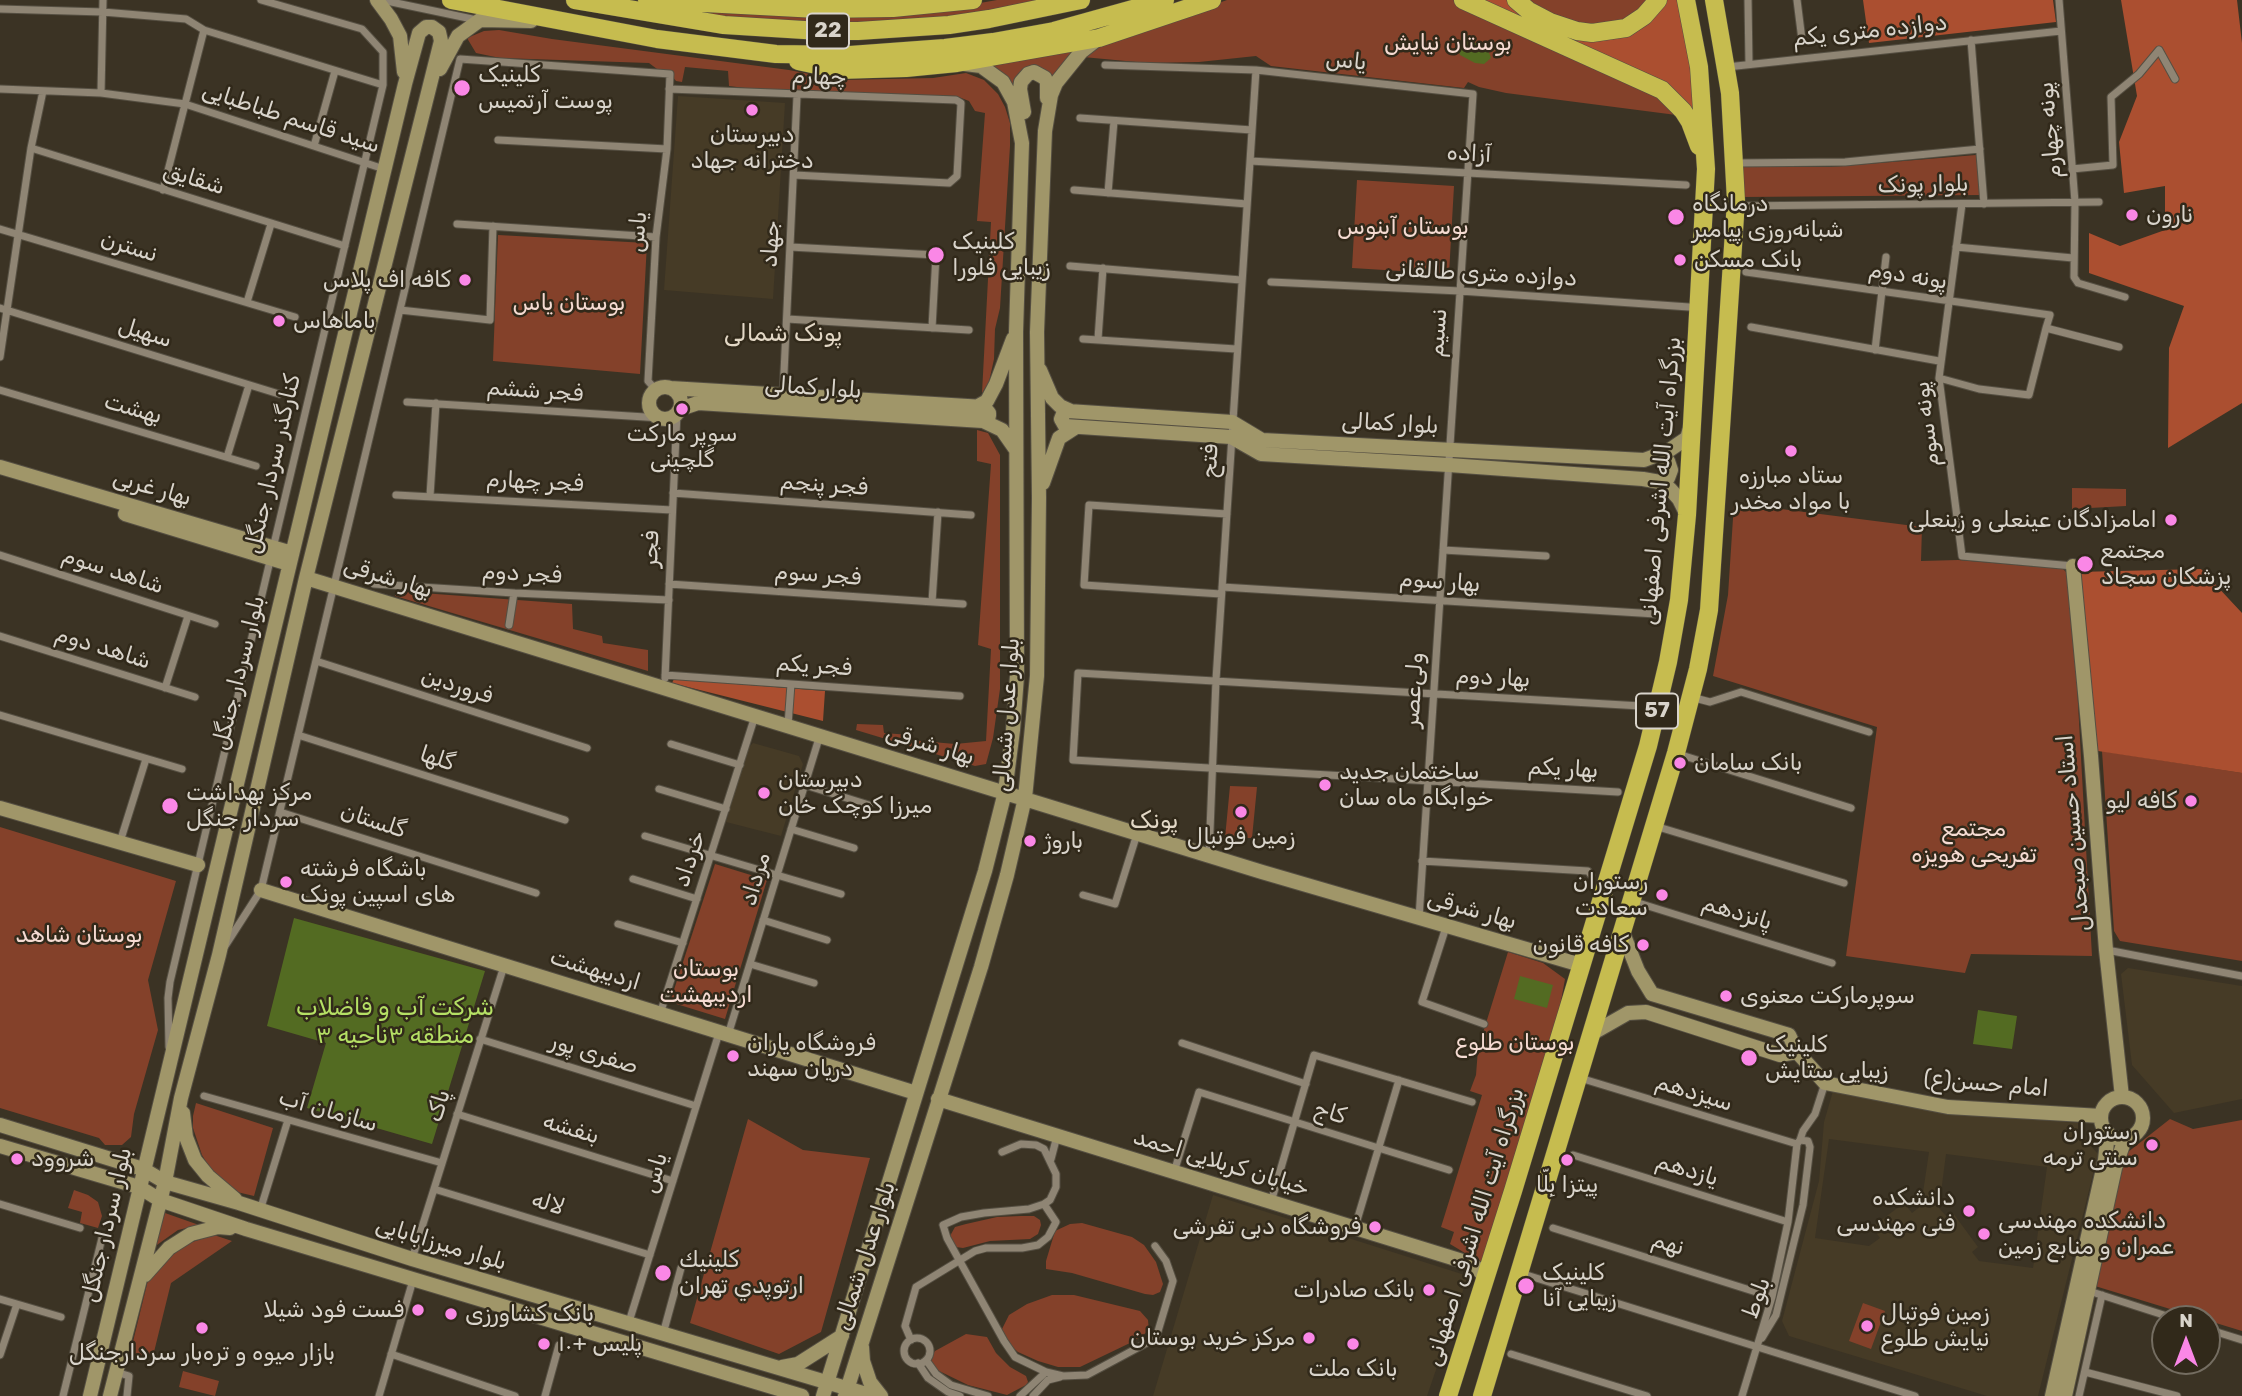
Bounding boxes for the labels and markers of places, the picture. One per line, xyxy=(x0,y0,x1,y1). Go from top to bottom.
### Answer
place label: کلینیک پوست آرتمیس xyxy=(478,61,613,115)
marker: کلینیک پوست آرتمیس xyxy=(452,78,472,98)
marker: دبیرستان دخترانه جهاد xyxy=(744,102,760,118)
place label: دبیرستان دخترانه جهاد xyxy=(691,121,813,175)
place label: درمانگاه شبانه‌روزی پیامبر xyxy=(1692,190,1844,244)
place label: نارون xyxy=(2146,201,2193,229)
marker: درمانگاه شبانه‌روزی پیامبر xyxy=(1666,207,1686,227)
marker: نارون xyxy=(2124,207,2140,223)
place label: کلینیک زیبایی فلورا xyxy=(952,228,1050,282)
marker: کلینیک زیبایی فلورا xyxy=(926,245,946,265)
place label: بانک مسکن xyxy=(1694,246,1802,274)
marker: بانک مسکن xyxy=(1672,252,1688,268)
place label: کافه اف پلاس xyxy=(323,266,451,294)
marker: کافه اف پلاس xyxy=(457,272,473,288)
place label: باماهاس xyxy=(293,307,376,335)
marker: باماهاس xyxy=(271,313,287,329)
marker: سوپر مارکت گلچینی xyxy=(674,401,690,417)
place label: سوپر مارکت گلچینی xyxy=(626,420,738,474)
marker: ستاد مبارزه با مواد مخدر xyxy=(1783,443,1799,459)
place label: ستاد مبارزه با مواد مخدر xyxy=(1732,462,1850,516)
place label: امامزادگان عینعلی و زینعلی xyxy=(1908,506,2157,534)
marker: امامزادگان عینعلی و زینعلی xyxy=(2163,512,2179,528)
place label: مجتمع پزشکان سجاد xyxy=(2101,537,2231,591)
marker: مجتمع پزشکان سجاد xyxy=(2075,554,2095,574)
place label: بانک سامان xyxy=(1694,749,1802,777)
marker: بانک سامان xyxy=(1672,755,1688,771)
place label: ساختمان جدید خوابگاه ماه سان xyxy=(1339,758,1493,812)
place label: دبیرستان میرزا کوچک خان xyxy=(778,766,932,820)
marker: ساختمان جدید خوابگاه ماه سان xyxy=(1317,777,1333,793)
place label: مرکز بهداشت سردار جنگل xyxy=(186,779,312,833)
marker: دبیرستان میرزا کوچک خان xyxy=(756,785,772,801)
place label: کافه لیو xyxy=(2105,787,2177,815)
marker: کافه لیو xyxy=(2183,793,2199,809)
marker: مرکز بهداشت سردار جنگل xyxy=(160,796,180,816)
marker: زمین فوتبال xyxy=(1233,804,1249,820)
place label: زمین فوتبال xyxy=(1187,823,1295,851)
place label: باروژ xyxy=(1044,827,1083,855)
marker: باروژ xyxy=(1022,833,1038,849)
place label: باشگاه فرشته های اسپین پونک xyxy=(300,855,455,909)
place label: رستوران سعادت xyxy=(1573,868,1648,922)
marker: باشگاه فرشته های اسپین پونک xyxy=(278,874,294,890)
marker: رستوران سعادت xyxy=(1654,887,1670,903)
place label: کافه قانون xyxy=(1532,931,1629,959)
marker: کافه قانون xyxy=(1635,937,1651,953)
place label: سوپرمارکت معنوی xyxy=(1740,982,1915,1010)
marker: سوپرمارکت معنوی xyxy=(1718,988,1734,1004)
place label: فروشگاه یاران دریان سهند xyxy=(747,1029,876,1083)
place label: کلینیک زیبایی ستایش xyxy=(1765,1031,1888,1085)
marker: فروشگاه یاران دریان سهند xyxy=(725,1048,741,1064)
marker: کلینیک زیبایی ستایش xyxy=(1739,1048,1759,1068)
place label: رستوران سنتی ترمه xyxy=(2043,1118,2138,1172)
marker: رستوران سنتی ترمه xyxy=(2144,1137,2160,1153)
place label: شروود xyxy=(31,1145,95,1173)
marker: شروود xyxy=(9,1151,25,1167)
marker: پيتزا بِلّا xyxy=(1559,1152,1575,1168)
place label: پيتزا بِلّا xyxy=(1536,1171,1598,1199)
place label: دانشکده فنی مهندسی xyxy=(1836,1184,1955,1238)
marker: دانشکده فنی مهندسی xyxy=(1961,1203,1977,1219)
place label: دانشکده مهندسی عمران و منابع زمین xyxy=(1998,1207,2174,1261)
place label: فروشگاه دبی تفرشی xyxy=(1172,1213,1361,1241)
marker: فروشگاه دبی تفرشی xyxy=(1367,1219,1383,1235)
marker: دانشکده مهندسی عمران و منابع زمین xyxy=(1976,1226,1992,1242)
place label: كلينيك ارتوپدي تهران xyxy=(679,1246,804,1300)
place label: کلینیک زیبایی آنا xyxy=(1542,1259,1616,1313)
marker: كلينيك ارتوپدي تهران xyxy=(653,1263,673,1283)
place label: بانک صادرات xyxy=(1293,1276,1415,1304)
marker: کلینیک زیبایی آنا xyxy=(1516,1276,1536,1296)
marker: بانک صادرات xyxy=(1421,1282,1437,1298)
place label: فست فود شیلا xyxy=(264,1296,404,1324)
place label: زمین فوتبال نیایش طلوع xyxy=(1881,1299,1990,1353)
place label: بانک کشاورزی xyxy=(465,1300,594,1328)
marker: فست فود شیلا xyxy=(410,1302,426,1318)
marker: بانک کشاورزی xyxy=(443,1306,459,1322)
marker: زمین فوتبال نیایش طلوع xyxy=(1859,1318,1875,1334)
marker: بازار میوه و تره‌بار سردارجنگل xyxy=(194,1320,210,1336)
place label: مرکز خرید بوستان xyxy=(1130,1324,1295,1352)
place label: پلیس +۱۰ xyxy=(558,1330,642,1358)
marker: مرکز خرید بوستان xyxy=(1301,1330,1317,1346)
marker: پلیس +۱۰ xyxy=(536,1336,552,1352)
marker: بانک ملت xyxy=(1345,1336,1361,1352)
place label: بازار میوه و تره‌بار سردارجنگل xyxy=(69,1339,335,1367)
place label: بانک ملت xyxy=(1308,1355,1398,1383)

